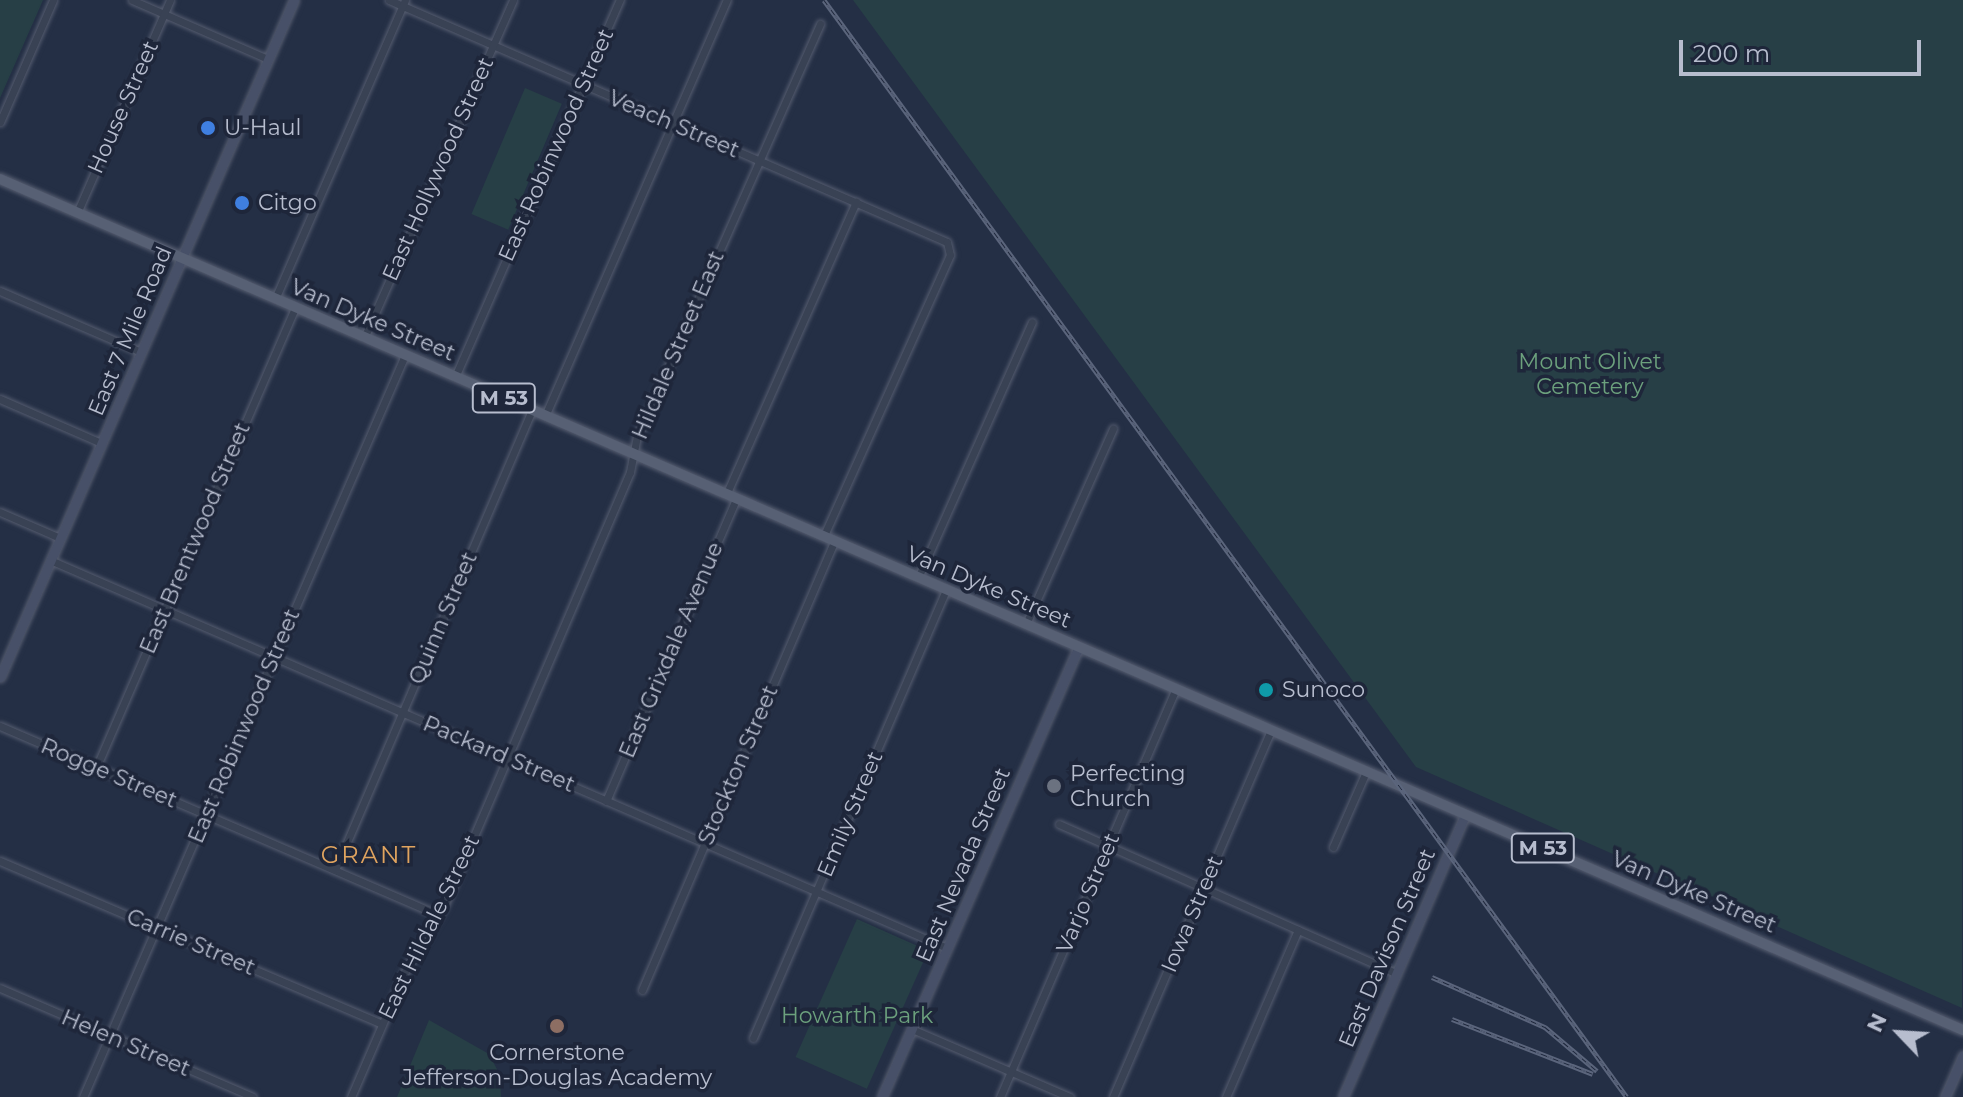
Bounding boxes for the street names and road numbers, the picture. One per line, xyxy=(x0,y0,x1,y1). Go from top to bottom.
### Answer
street label: East Robinwood Street xyxy=(493,25,619,265)
street label: House Street xyxy=(82,36,164,178)
street label: East Hollywood Street xyxy=(377,53,499,285)
street label: Veach Street xyxy=(605,85,743,163)
street label: East 7 Mile Road xyxy=(82,242,178,420)
street label: Hildale Street East xyxy=(626,247,730,443)
street label: Van Dyke Street xyxy=(287,273,459,367)
road number: M 53 xyxy=(470,382,538,414)
street label: East Brentwood Street xyxy=(134,418,256,658)
street label: East Grixdale Avenue xyxy=(614,538,728,762)
street label: Van Dyke Street xyxy=(903,540,1075,634)
street label: Quinn Street xyxy=(403,548,483,688)
street label: East Robinwood Street xyxy=(183,605,305,847)
street label: Stockton Street xyxy=(693,681,783,849)
street label: Packard Street xyxy=(419,710,579,798)
street label: Rogge Street xyxy=(37,732,181,814)
street label: Emily Street xyxy=(812,747,888,881)
street label: East Nevada Street xyxy=(910,764,1016,966)
street label: Varjo Street xyxy=(1051,829,1125,957)
street label: East Hildale Street xyxy=(373,830,485,1024)
road number: M 53 xyxy=(1509,832,1577,864)
street label: East Davison Street xyxy=(1333,845,1441,1051)
street label: Van Dyke Street xyxy=(1608,845,1780,939)
street label: Iowa Street xyxy=(1156,852,1228,976)
street label: Carrie Street xyxy=(123,903,259,981)
street label: Helen Street xyxy=(58,1004,194,1082)

